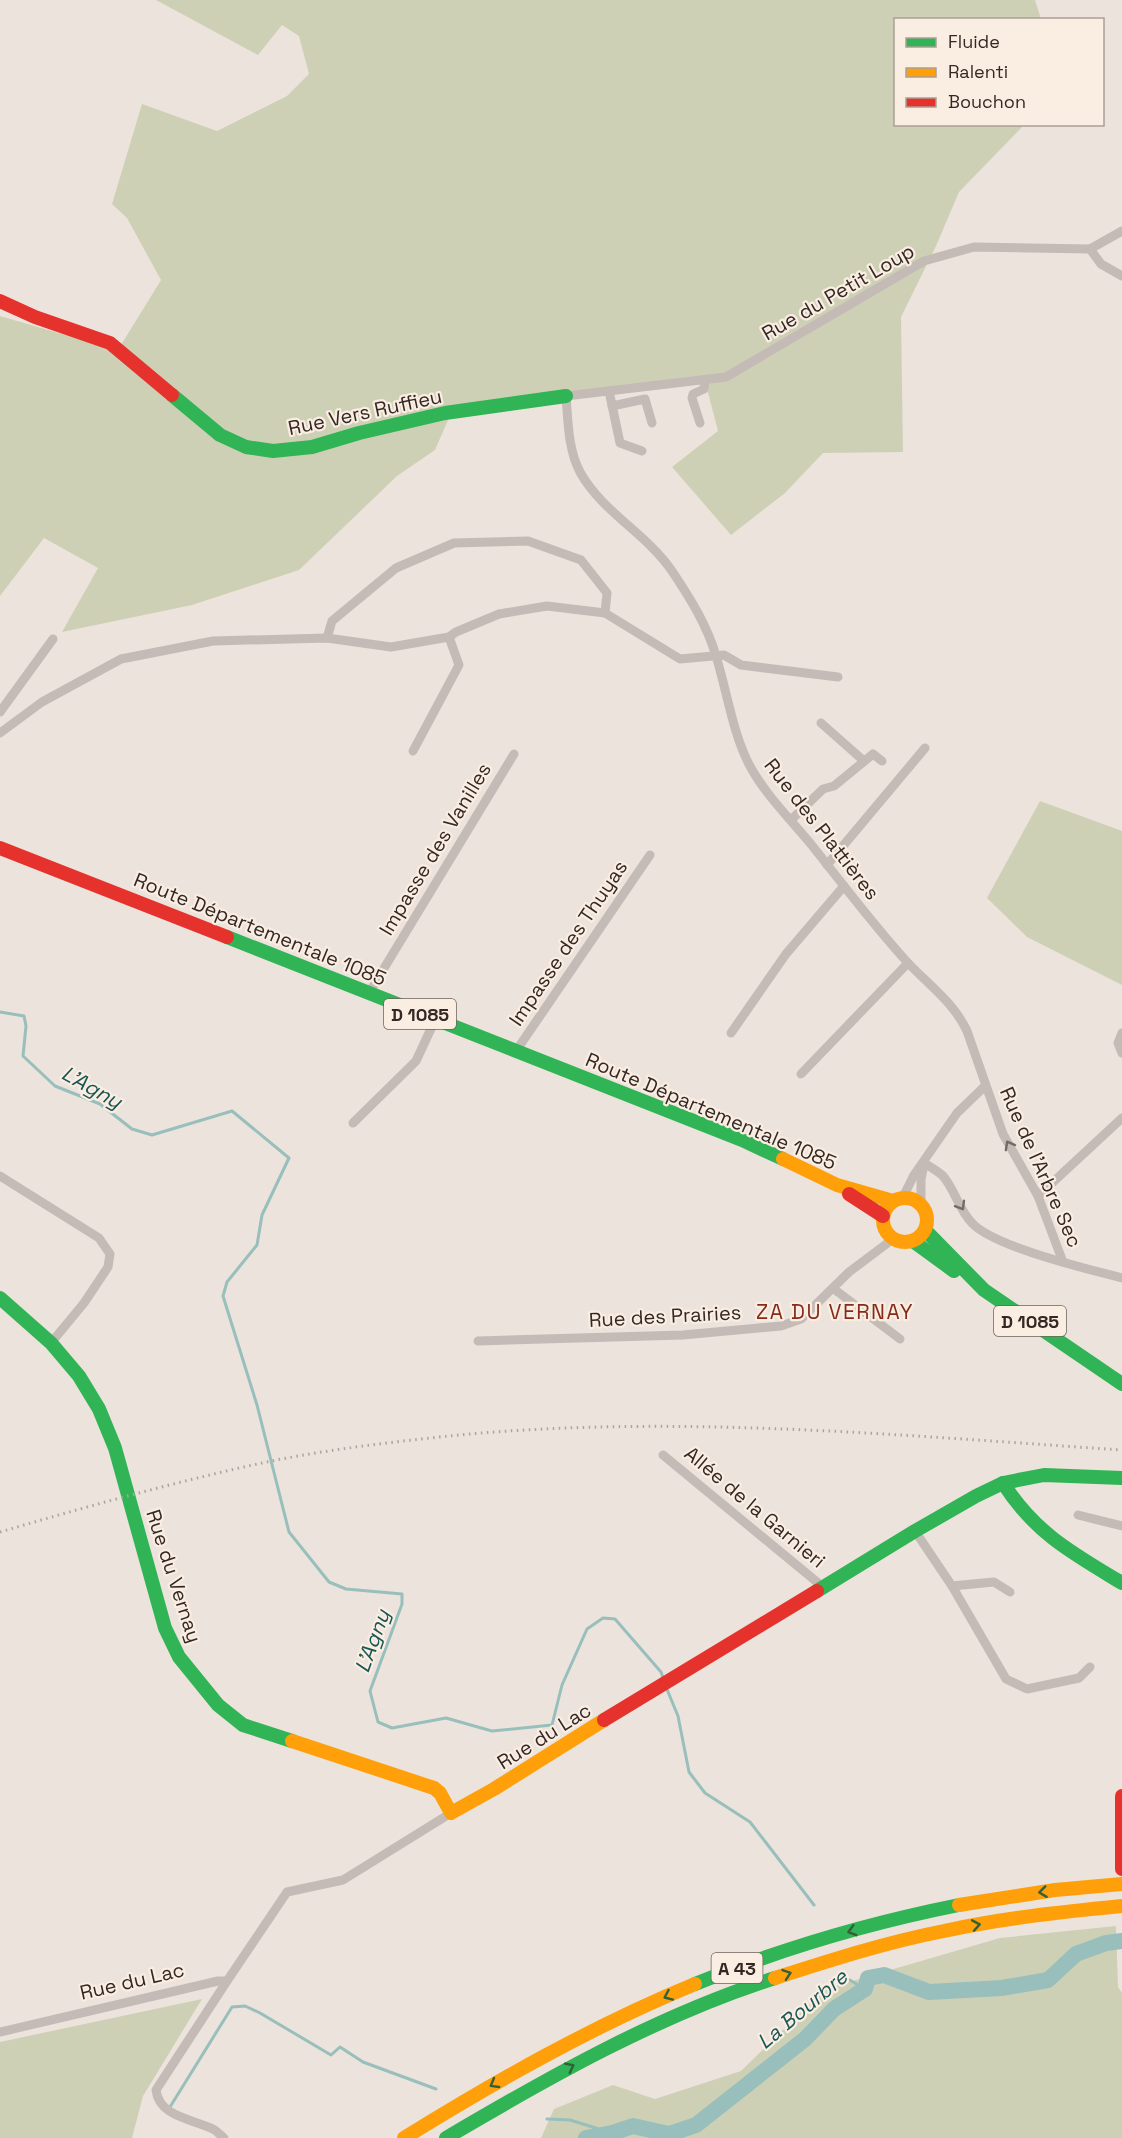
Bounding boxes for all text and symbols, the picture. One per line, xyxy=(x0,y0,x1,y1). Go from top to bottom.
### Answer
legend xyxy=(894,18,1104,126)
text: Fluide xyxy=(948,30,1000,53)
text: Ralenti xyxy=(948,60,1008,83)
text: Bouchon xyxy=(948,90,1026,113)
street label: Rue du Petit Loup xyxy=(757,238,919,346)
street label: Rue Vers Ruffieu xyxy=(286,383,444,441)
street label: Rue des Plattières xyxy=(759,753,885,905)
street label: Impasse des Vanilles xyxy=(373,758,497,940)
street label: Impasse des Thuyas xyxy=(503,855,633,1031)
street label: Route Départementale 1085 xyxy=(130,866,390,992)
road number: D 1085 xyxy=(384,999,456,1029)
street label: Route Départementale 1085 xyxy=(582,1046,840,1176)
water label: L'Agny xyxy=(57,1059,128,1115)
street label: Rue de l'Arbre Sec xyxy=(994,1083,1088,1251)
one-way arrow xyxy=(1005,1141,1016,1151)
one-way arrow xyxy=(954,1200,965,1211)
district label: ZA DU VERNAY xyxy=(756,1298,914,1325)
street label: Rue des Prairies xyxy=(588,1299,742,1333)
road number: D 1085 xyxy=(994,1306,1066,1336)
street label: Allée de la Garnieri xyxy=(679,1440,831,1574)
street label: Rue du Vernay xyxy=(140,1506,208,1646)
water label: L'Agny xyxy=(348,1605,396,1676)
street label: Rue du Lac xyxy=(492,1697,596,1775)
one-way arrow xyxy=(1038,1885,1047,1897)
one-way arrow xyxy=(971,1919,980,1931)
one-way arrow xyxy=(847,1924,858,1936)
road number: A 43 xyxy=(712,1953,762,1983)
street label: Rue du Lac xyxy=(77,1956,187,2006)
water label: La Bourbre xyxy=(751,1962,854,2055)
one-way arrow xyxy=(781,1968,792,1981)
one-way arrow xyxy=(664,1988,675,2000)
one-way arrow xyxy=(563,2063,574,2075)
one-way arrow xyxy=(490,2076,500,2088)

